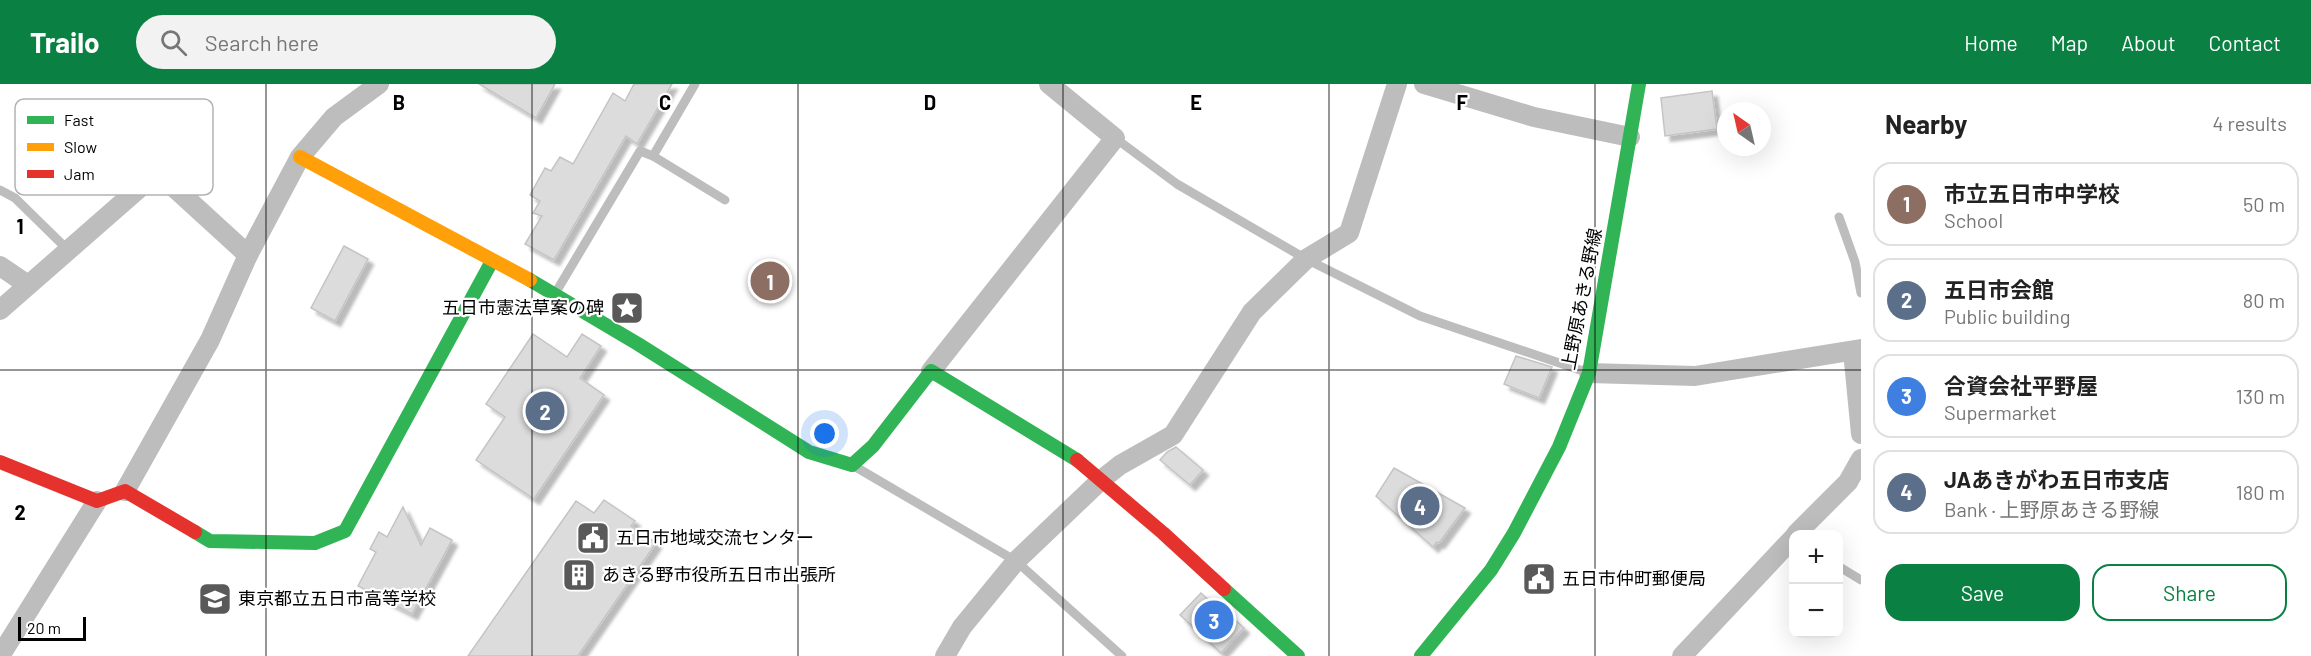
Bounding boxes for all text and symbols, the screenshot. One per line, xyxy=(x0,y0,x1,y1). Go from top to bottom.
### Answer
search box xyxy=(136,15,556,69)
text: Trailo xyxy=(30,25,100,59)
icon: search xyxy=(157,26,190,59)
text: Search here xyxy=(205,29,319,55)
text: Home xyxy=(1964,30,2018,55)
text: Map xyxy=(2051,30,2088,55)
text: About xyxy=(2121,30,2176,55)
text: Contact xyxy=(2209,30,2281,55)
text: B xyxy=(393,90,405,114)
text: C xyxy=(659,90,671,114)
text: D xyxy=(924,90,936,114)
text: E xyxy=(1190,90,1202,114)
text: F xyxy=(1456,90,1468,114)
legend xyxy=(15,99,213,195)
north arrow xyxy=(1717,102,1771,156)
text: Nearby xyxy=(1885,108,1967,139)
text: Fast xyxy=(64,110,94,129)
text: 4 results xyxy=(2212,111,2287,135)
text: Slow xyxy=(64,137,97,156)
text: Jam xyxy=(64,164,95,183)
text: 市立五日市中学校 xyxy=(1944,180,2120,206)
text: 1 xyxy=(1903,192,1910,216)
text: 50 m xyxy=(2243,192,2285,216)
text: School xyxy=(1944,208,2003,232)
text: 1 xyxy=(16,214,24,238)
street label: 上野原あきる野線 xyxy=(1557,226,1606,371)
pin: 1 xyxy=(750,258,790,304)
text: 五日市会館 xyxy=(1944,276,2054,302)
text: 2 xyxy=(1901,288,1912,312)
text: 80 m xyxy=(2243,288,2285,312)
place icon: 五日市憲法草案の碑 xyxy=(609,290,645,326)
place label: 五日市憲法草案の碑 xyxy=(442,296,604,318)
text: Public building xyxy=(1944,304,2070,328)
text: 合資会社平野屋 xyxy=(1944,372,2098,398)
text: 3 xyxy=(1901,384,1912,408)
text: 130 m xyxy=(2236,384,2285,408)
pin: 2 xyxy=(526,388,564,434)
text: Supermarket xyxy=(1944,400,2057,424)
your location xyxy=(810,419,839,448)
text: JAあきがわ五日市支店 xyxy=(1944,466,2169,492)
text: 4 xyxy=(1900,480,1913,504)
text: 180 m xyxy=(2236,480,2285,504)
pin: 4 xyxy=(1400,484,1440,528)
text: Bank · 上野原あきる野線 xyxy=(1944,497,2159,521)
text: 2 xyxy=(14,500,26,524)
public building icon: 五日市地域交流センター xyxy=(575,520,611,556)
place label: 五日市地域交流センター xyxy=(616,526,814,548)
map controls xyxy=(1789,530,1843,638)
button: + xyxy=(1789,530,1843,584)
building icon: あきる野市役所五日市出張所 xyxy=(561,557,597,593)
public building icon: 五日市仲町郵便局 xyxy=(1521,561,1557,597)
place label: あきる野市役所五日市出張所 xyxy=(602,563,836,585)
button: Save xyxy=(1885,564,2080,621)
button: Share xyxy=(2092,564,2287,621)
place label: 五日市仲町郵便局 xyxy=(1562,567,1706,589)
school or university icon: 東京都立五日市高等学校 xyxy=(197,581,233,617)
button: − xyxy=(1789,584,1843,638)
place label: 東京都立五日市高等学校 xyxy=(238,587,436,609)
pin: 3 xyxy=(1194,598,1234,642)
scale bar xyxy=(18,614,86,642)
text: 20 m xyxy=(27,618,61,637)

